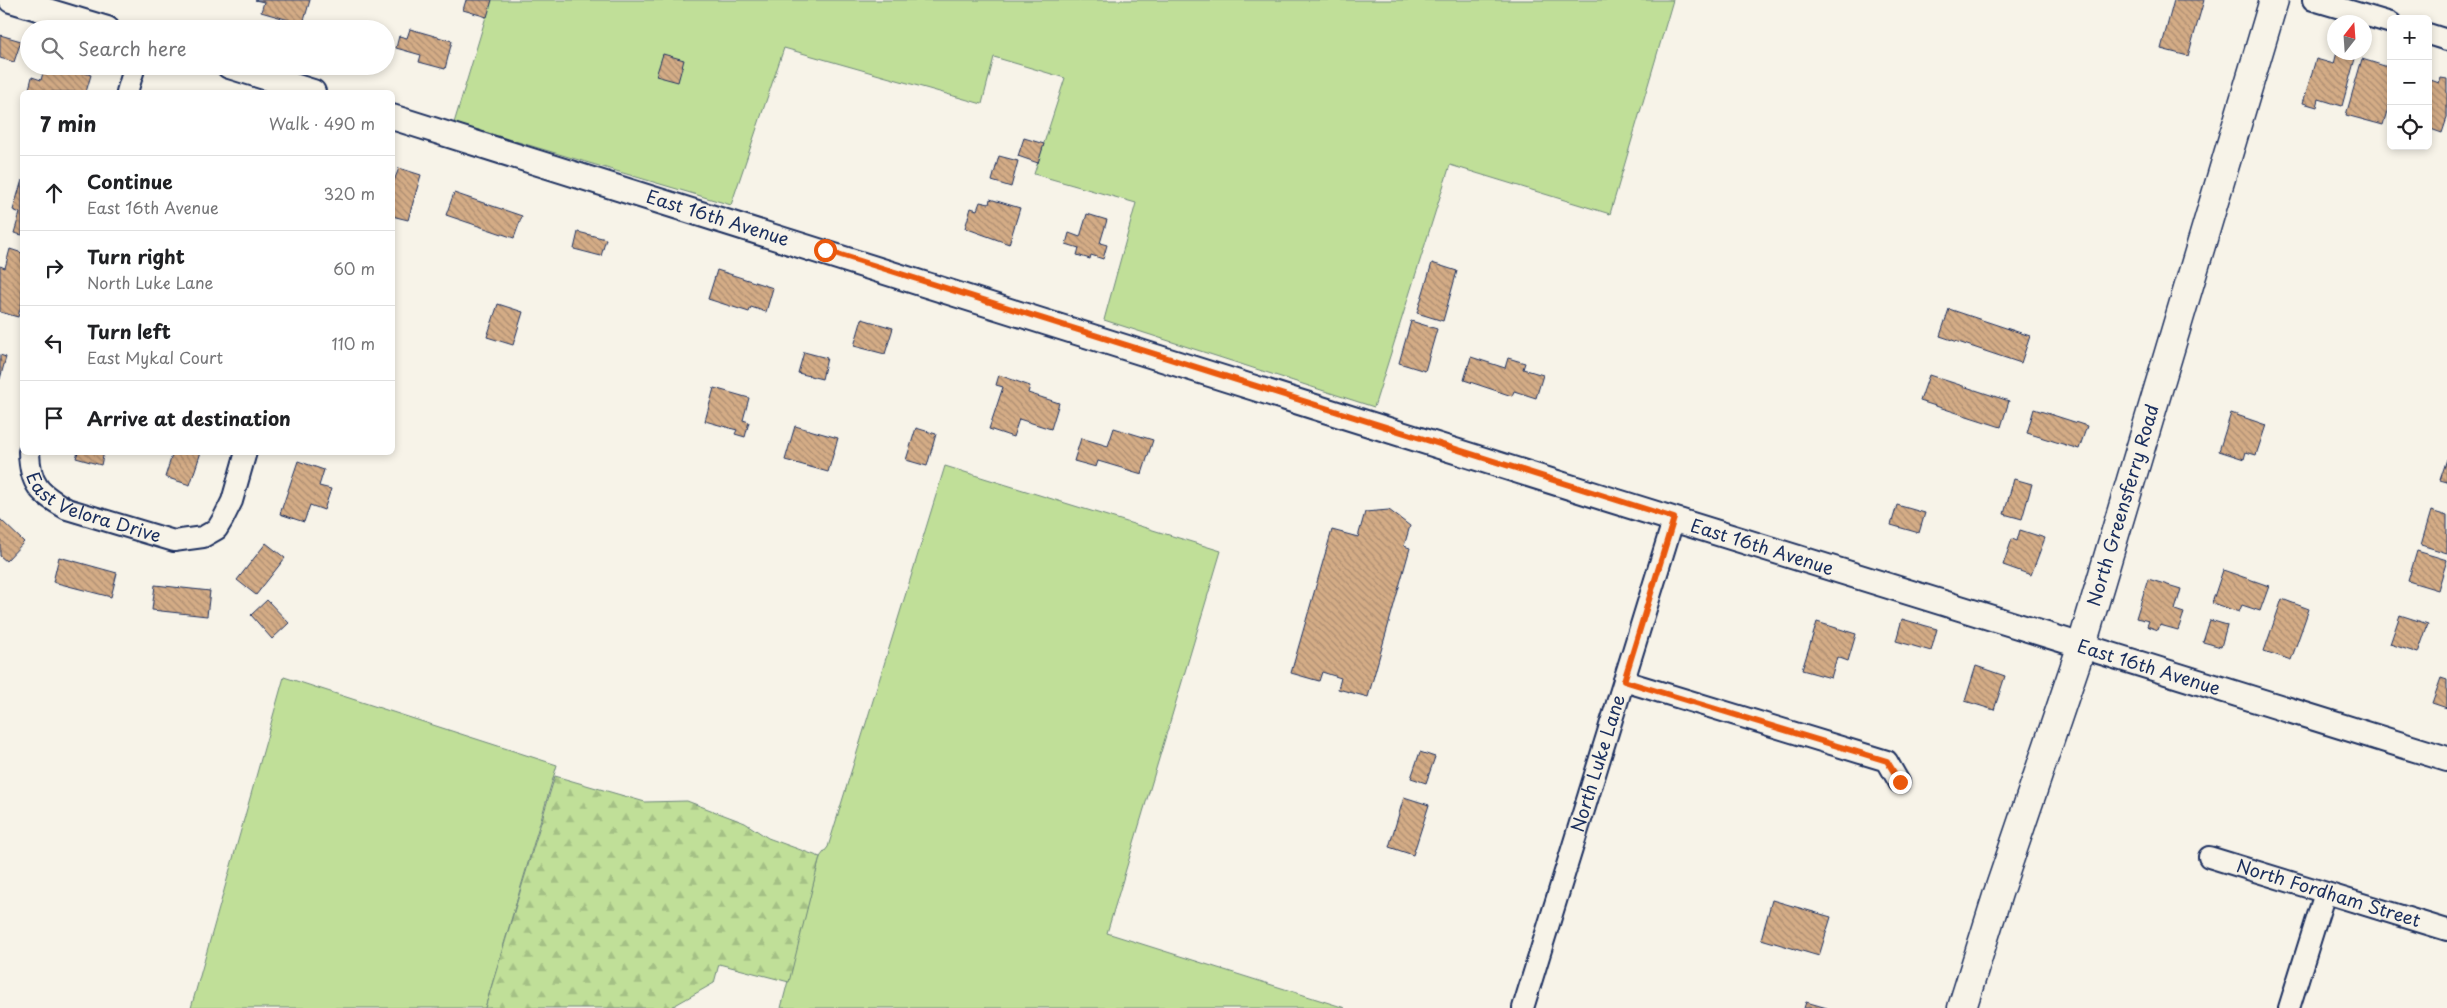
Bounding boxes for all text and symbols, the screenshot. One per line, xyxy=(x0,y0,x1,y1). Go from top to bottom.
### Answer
north arrow xyxy=(2327,15,2372,60)
map controls xyxy=(2387,15,2432,150)
button: + xyxy=(2387,15,2432,60)
search box xyxy=(20,20,395,75)
icon: search xyxy=(38,34,66,62)
text: Search here xyxy=(78,34,187,62)
button: − xyxy=(2387,60,2432,105)
button: locate xyxy=(2387,105,2432,150)
text: 7 min xyxy=(40,107,96,139)
text: Walk · 490 m xyxy=(269,111,375,135)
text: Continue xyxy=(87,167,173,195)
icon: ahead xyxy=(40,179,68,207)
text: 320 m xyxy=(324,181,375,205)
street label: East 16th Avenue xyxy=(643,182,793,252)
text: East 16th Avenue xyxy=(87,195,219,219)
route start xyxy=(814,239,837,262)
text: Turn right xyxy=(87,242,185,270)
icon: right xyxy=(40,254,68,282)
text: 60 m xyxy=(333,256,375,280)
text: North Luke Lane xyxy=(87,270,214,294)
text: Turn left xyxy=(87,317,171,345)
icon: left xyxy=(40,329,68,357)
text: 110 m xyxy=(332,331,375,355)
text: East Mykal Court xyxy=(87,345,223,369)
street label: North Greensferry Road xyxy=(2079,401,2165,609)
icon: arrive xyxy=(40,404,68,432)
text: Arrive at destination xyxy=(87,404,291,432)
street label: East Velora Drive xyxy=(20,468,165,548)
street label: East 16th Avenue xyxy=(1688,511,1837,581)
street label: East 16th Avenue xyxy=(2074,632,2224,701)
street label: North Luke Lane xyxy=(1563,691,1631,835)
route end xyxy=(1889,771,1912,794)
street label: North Fordham Street xyxy=(2234,851,2424,933)

